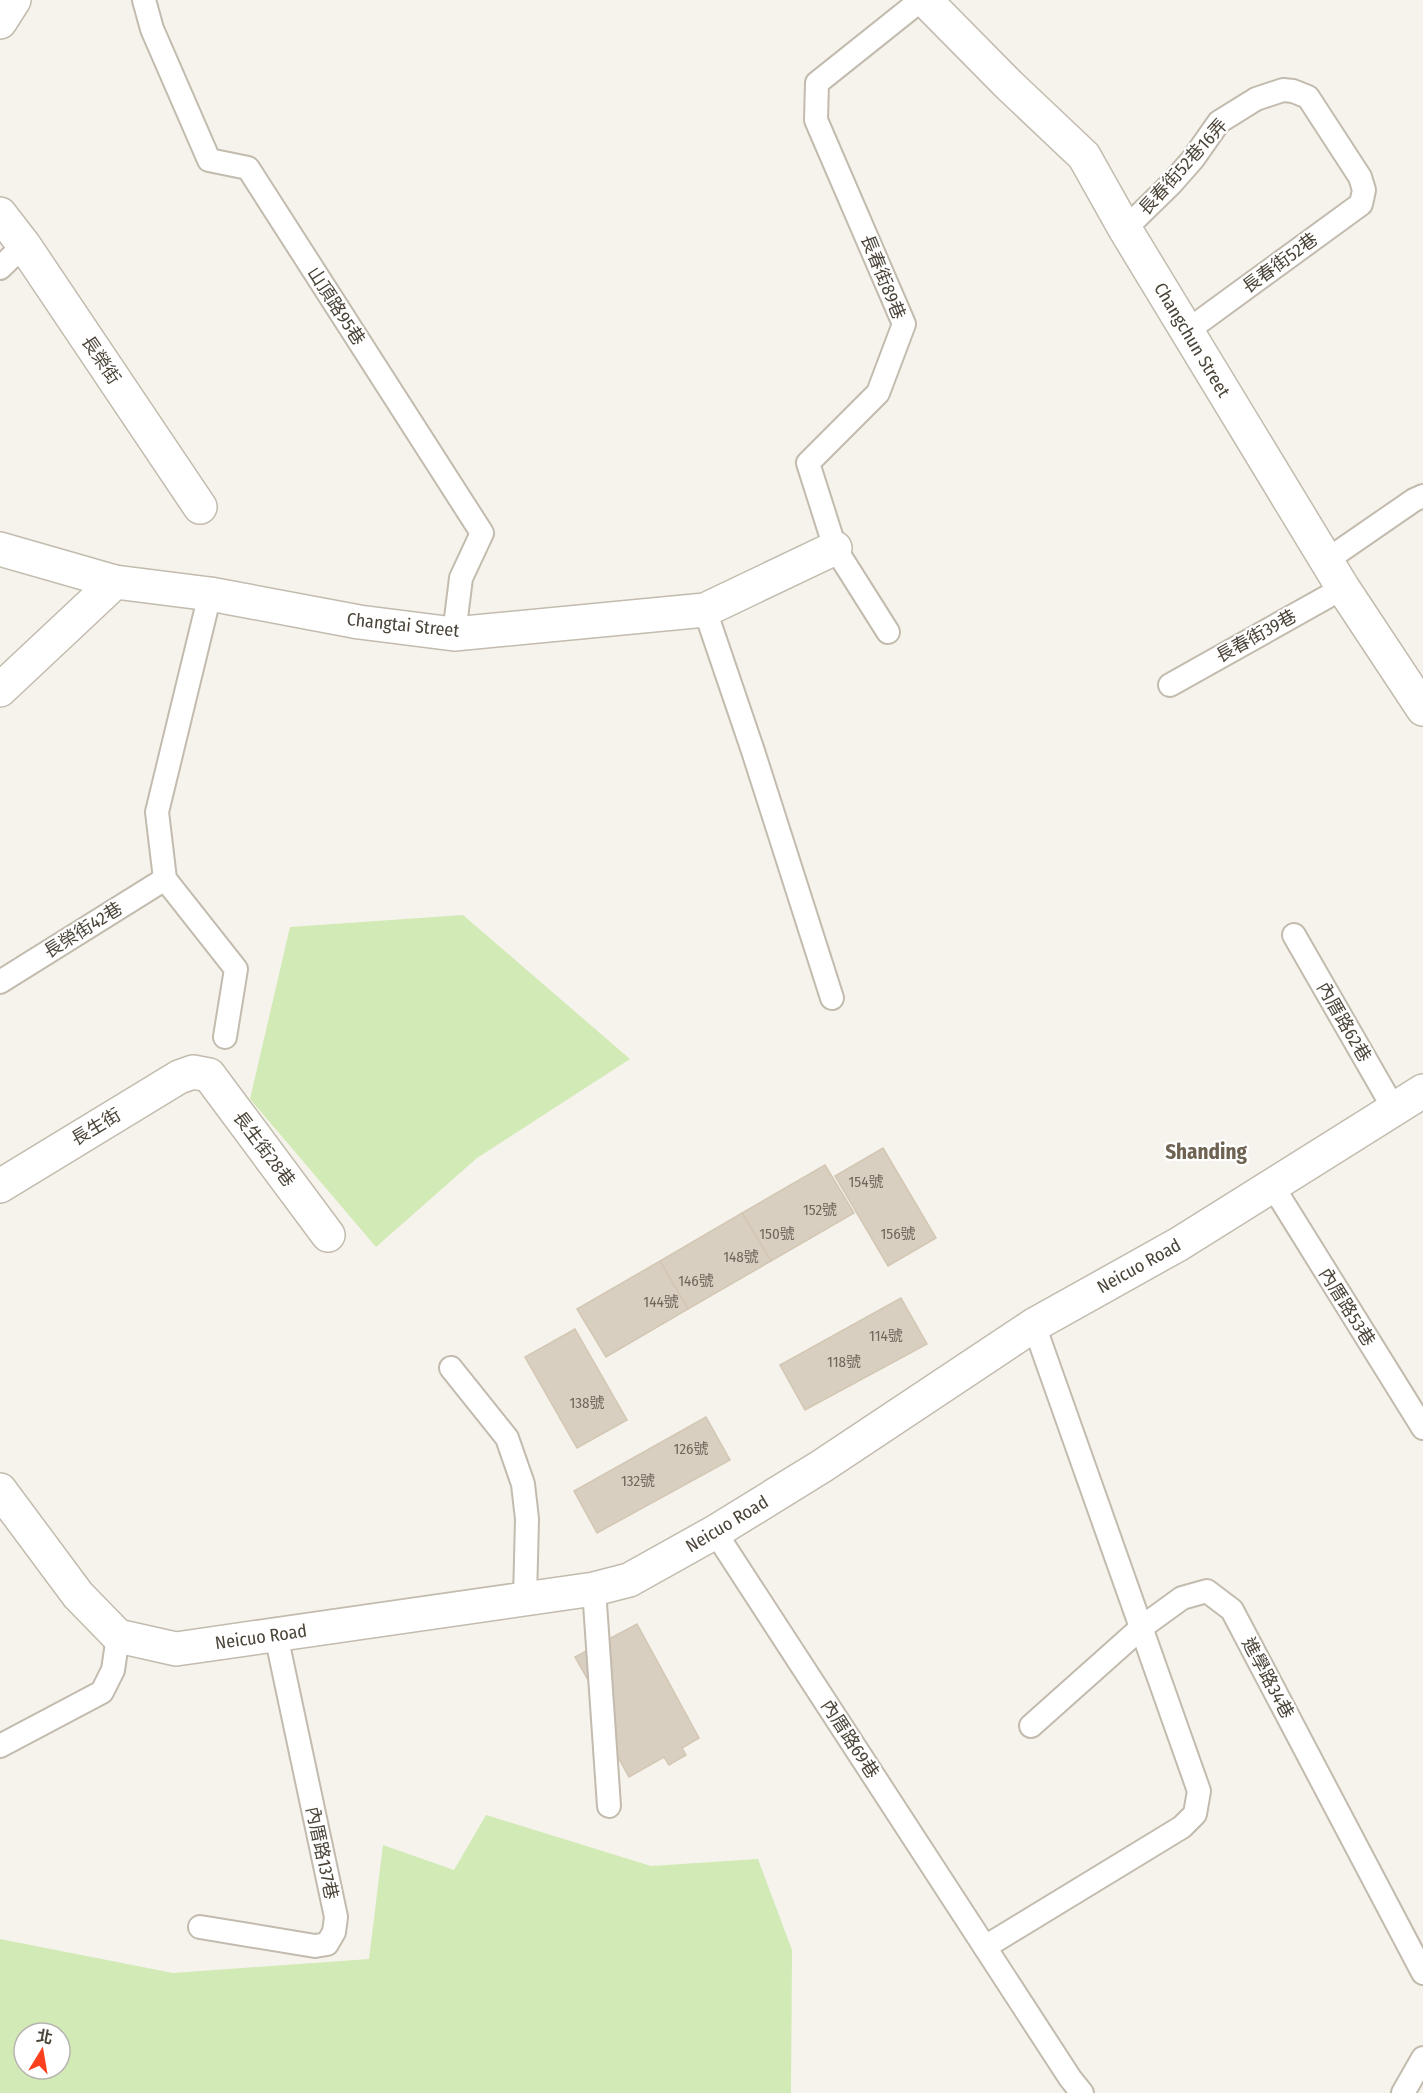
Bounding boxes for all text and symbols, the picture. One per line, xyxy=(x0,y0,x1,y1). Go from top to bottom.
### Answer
street label: 長春街52巷16弄 xyxy=(1134,114,1232,220)
street label: 長春街52巷 xyxy=(1238,228,1322,298)
street label: 長春街89巷 xyxy=(856,231,910,323)
street label: 山頂路95巷 xyxy=(303,263,369,349)
street label: Changchun Street xyxy=(1149,279,1235,401)
street label: 長榮街 xyxy=(77,331,125,389)
street label: 長春街39巷 xyxy=(1212,605,1300,667)
street label: Changtai Street xyxy=(346,608,460,642)
street label: 長榮街42巷 xyxy=(40,897,126,963)
street label: 內厝路62巷 xyxy=(1312,978,1376,1066)
street label: 長生街 xyxy=(67,1104,125,1150)
street label: 長生街28巷 xyxy=(228,1107,300,1191)
district label: Shanding xyxy=(1165,1139,1247,1165)
house number: 154號 xyxy=(849,1173,884,1191)
house number: 152號 xyxy=(803,1201,837,1219)
house number: 150號 xyxy=(759,1225,795,1243)
house number: 156號 xyxy=(880,1225,916,1243)
street label: Neicuo Road xyxy=(1093,1234,1185,1298)
house number: 148號 xyxy=(723,1248,759,1266)
street label: 內厝路53巷 xyxy=(1314,1264,1380,1350)
house number: 146號 xyxy=(678,1272,714,1290)
house number: 144號 xyxy=(643,1293,679,1311)
house number: 114號 xyxy=(869,1327,903,1345)
house number: 118號 xyxy=(827,1353,861,1371)
house number: 138號 xyxy=(569,1394,605,1412)
house number: 126號 xyxy=(674,1440,708,1458)
house number: 132號 xyxy=(621,1472,655,1490)
street label: Neicuo Road xyxy=(682,1491,772,1557)
street label: Neicuo Road xyxy=(214,1620,308,1654)
street label: 進學路34巷 xyxy=(1237,1634,1299,1722)
street label: 內厝路69巷 xyxy=(816,1695,884,1783)
street label: 內厝路137巷 xyxy=(301,1805,343,1901)
north arrow xyxy=(12,2021,72,2081)
text: 北 xyxy=(35,2026,54,2048)

